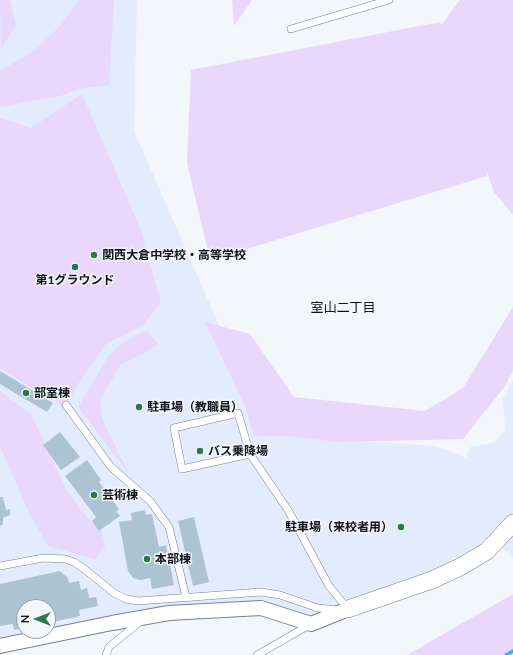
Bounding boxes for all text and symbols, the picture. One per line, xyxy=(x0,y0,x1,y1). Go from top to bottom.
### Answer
place label: 関西大倉中学校・高等学校 xyxy=(102,248,246,262)
marker: 関西大倉中学校・高等学校 xyxy=(89,250,99,260)
marker: 第1グラウンド xyxy=(70,262,80,272)
place label: 第1グラウンド xyxy=(36,273,114,287)
district label: 室山二丁目 xyxy=(311,300,375,316)
place label: 部室棟 xyxy=(34,386,70,400)
marker: 部室棟 xyxy=(21,388,31,398)
place label: 駐車場（教職員） xyxy=(147,400,243,414)
marker: 駐車場（教職員） xyxy=(134,402,144,412)
place label: バス乗降場 xyxy=(208,444,268,458)
marker: バス乗降場 xyxy=(195,446,205,456)
place label: 芸術棟 xyxy=(102,488,138,502)
marker: 芸術棟 xyxy=(89,490,99,500)
place label: 駐車場（来校者用） xyxy=(285,520,393,534)
marker: 駐車場（来校者用） xyxy=(396,522,406,532)
place label: 本部棟 xyxy=(155,552,191,566)
marker: 本部棟 xyxy=(142,554,152,564)
north arrow xyxy=(16,599,56,639)
text: N xyxy=(18,615,31,623)

